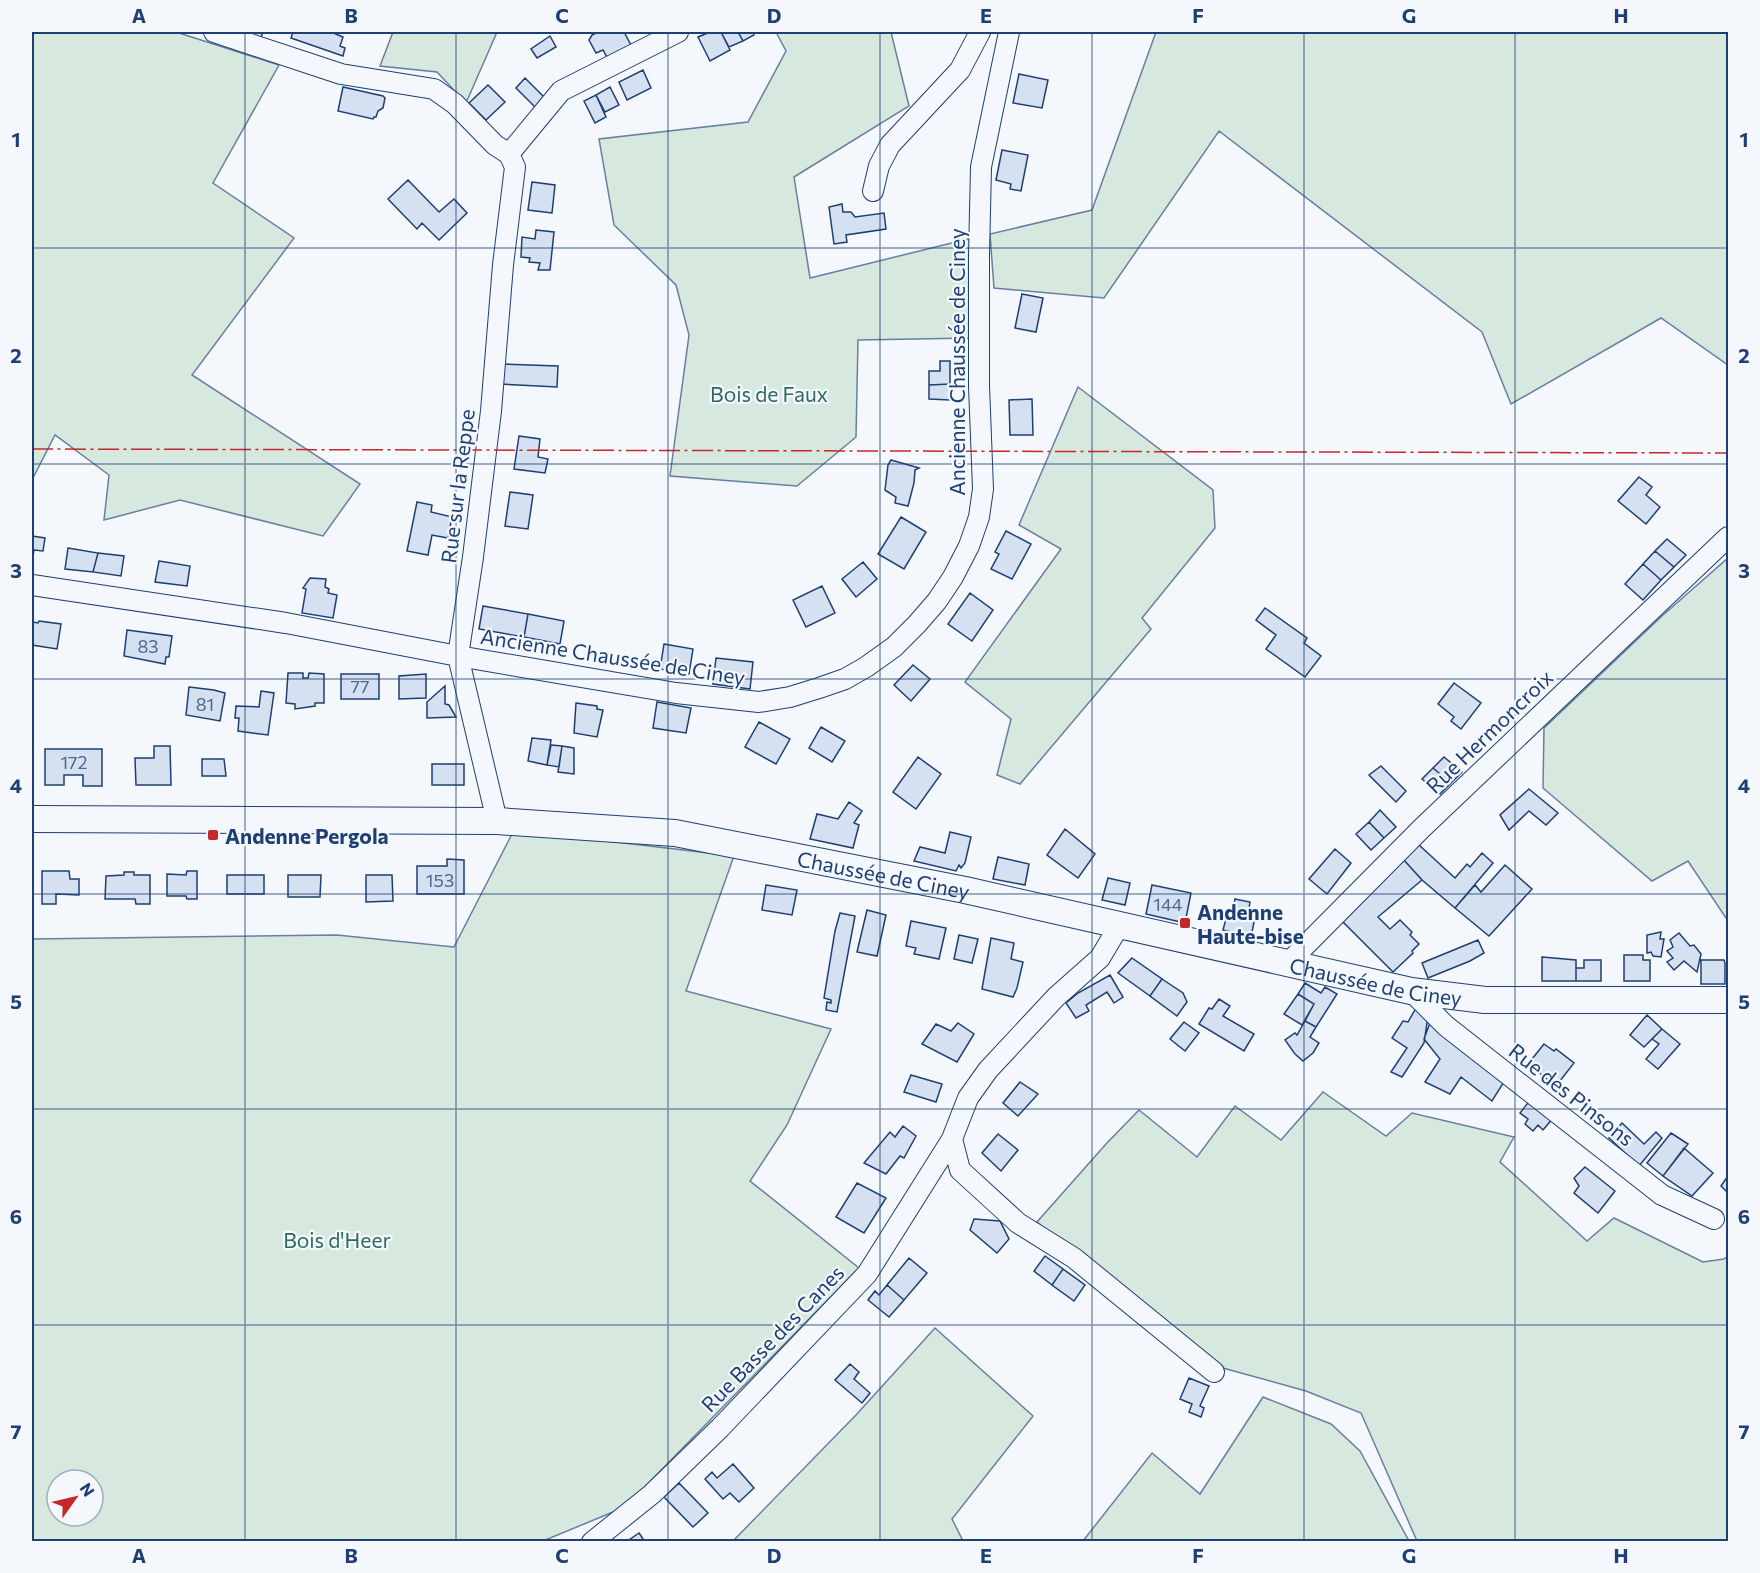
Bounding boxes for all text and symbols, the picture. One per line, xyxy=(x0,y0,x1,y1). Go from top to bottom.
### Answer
text: A xyxy=(132,3,146,27)
text: B xyxy=(344,3,358,27)
text: C xyxy=(555,3,569,27)
text: D xyxy=(767,3,781,27)
text: E xyxy=(980,3,992,27)
text: F xyxy=(1192,3,1204,27)
text: G xyxy=(1402,3,1416,27)
text: H xyxy=(1614,3,1629,27)
text: 1 xyxy=(11,127,21,151)
text: 1 xyxy=(1739,127,1749,151)
street label: Ancienne Chaussée de Ciney xyxy=(944,228,969,496)
text: 2 xyxy=(10,343,22,367)
text: 2 xyxy=(1738,343,1750,367)
park label: Bois de Faux xyxy=(710,381,828,406)
street label: Rue sur la Reppe xyxy=(435,407,479,565)
text: 3 xyxy=(10,558,22,582)
text: 3 xyxy=(1738,558,1750,582)
street label: Ancienne Chaussée de Ciney xyxy=(479,623,747,689)
house number: 83 xyxy=(137,635,159,657)
street label: Rue Hermoncroix xyxy=(1420,664,1558,798)
house number: 77 xyxy=(350,675,370,697)
house number: 81 xyxy=(196,693,214,715)
house number: 172 xyxy=(60,751,88,773)
text: 4 xyxy=(10,773,22,797)
text: 4 xyxy=(1738,773,1750,797)
place label: Andenne Pergola xyxy=(225,823,389,848)
marker: Andenne Pergola xyxy=(206,828,220,842)
street label: Chaussée de Ciney xyxy=(795,845,972,903)
house number: 153 xyxy=(426,869,454,891)
house number: 144 xyxy=(1153,893,1183,915)
place label: Andenne Haute-bise xyxy=(1197,899,1304,948)
marker: Andenne Haute-bise xyxy=(1178,916,1192,930)
street label: Chaussée de Ciney xyxy=(1287,951,1464,1010)
text: 5 xyxy=(10,989,22,1013)
text: 5 xyxy=(1738,989,1750,1013)
street label: Rue des Pinsons xyxy=(1504,1037,1640,1151)
text: 6 xyxy=(10,1204,22,1228)
text: 6 xyxy=(1738,1204,1750,1228)
park label: Bois d'Heer xyxy=(283,1227,391,1252)
street label: Rue Basse des Canes xyxy=(696,1259,848,1417)
text: 7 xyxy=(11,1419,22,1443)
text: 7 xyxy=(1739,1419,1750,1443)
north arrow xyxy=(45,1468,105,1528)
text: N xyxy=(77,1479,99,1500)
text: A xyxy=(132,1543,146,1567)
text: B xyxy=(344,1543,358,1567)
text: C xyxy=(555,1543,569,1567)
text: D xyxy=(767,1543,781,1567)
text: E xyxy=(980,1543,992,1567)
text: F xyxy=(1192,1543,1204,1567)
text: G xyxy=(1402,1543,1416,1567)
text: H xyxy=(1614,1543,1629,1567)

